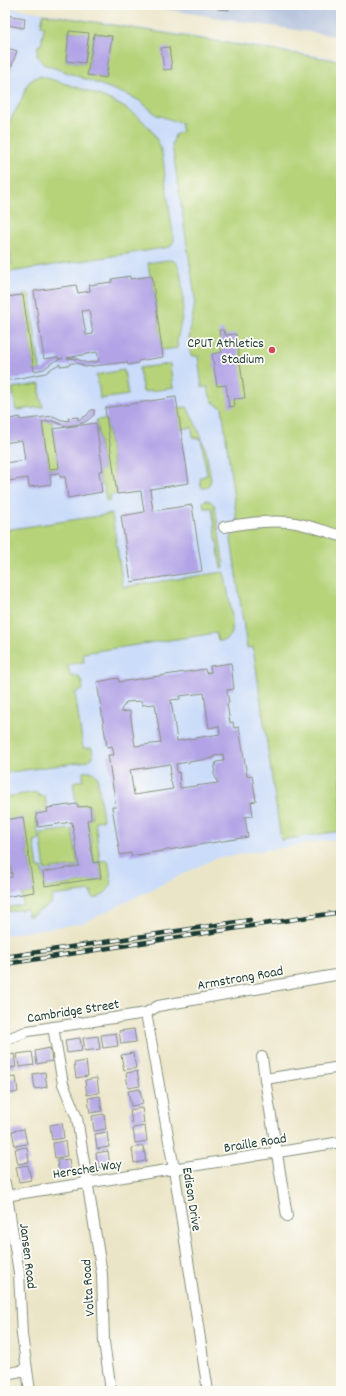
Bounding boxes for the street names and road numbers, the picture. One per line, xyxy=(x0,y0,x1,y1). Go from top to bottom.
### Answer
street label: Armstrong Road xyxy=(196,962,285,996)
street label: Cambridge Street xyxy=(26,995,121,1029)
street label: Braille Road xyxy=(223,1129,288,1159)
street label: Herschel Way xyxy=(51,1155,123,1185)
street label: Edison Drive xyxy=(176,1166,206,1233)
street label: Jansen Road xyxy=(13,1222,41,1290)
street label: Volta Road xyxy=(77,1259,101,1317)

